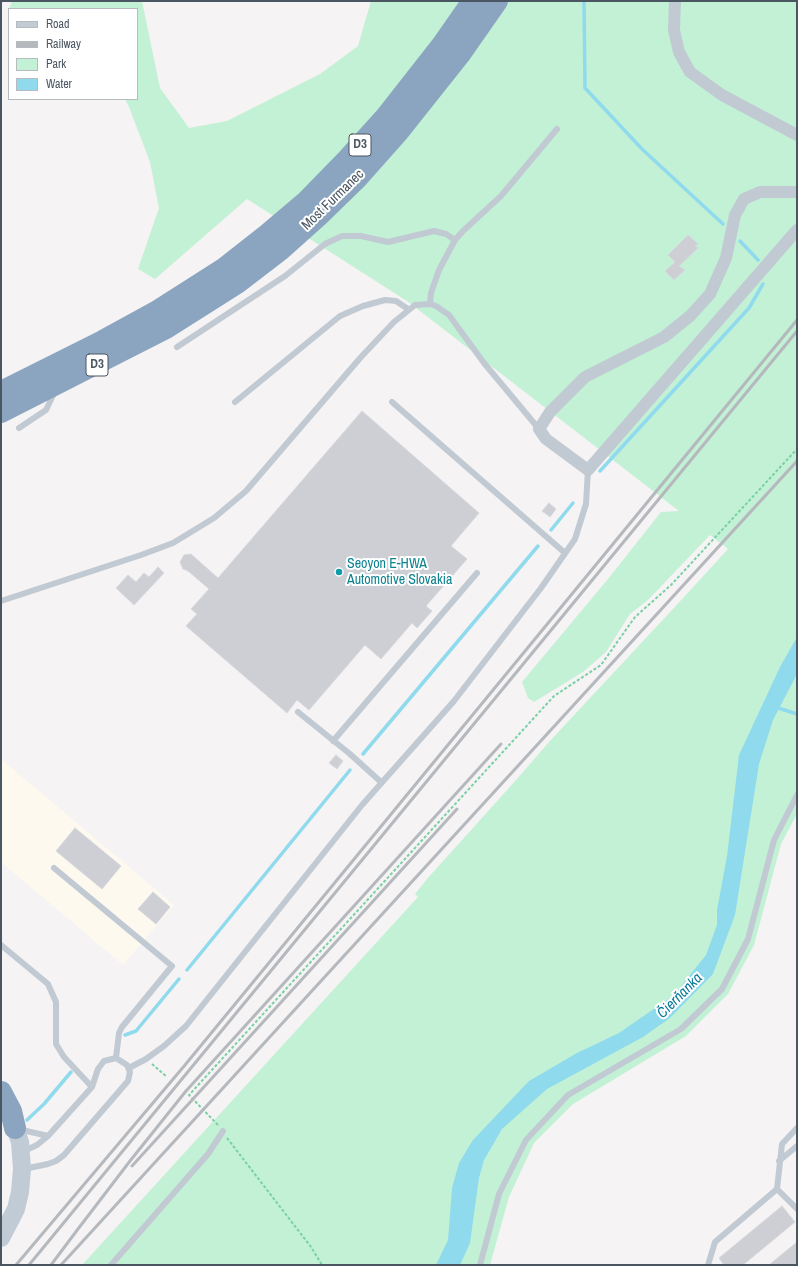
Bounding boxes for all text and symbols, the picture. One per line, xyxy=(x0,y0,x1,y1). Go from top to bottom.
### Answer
legend xyxy=(8,8,138,100)
text: Road xyxy=(46,16,70,32)
text: Railway xyxy=(46,36,81,52)
text: Park xyxy=(46,56,66,72)
text: Water xyxy=(46,76,72,92)
road number: D3 xyxy=(349,134,371,156)
street label: Most Furmanec xyxy=(298,166,368,234)
road number: D3 xyxy=(86,354,108,376)
place label: Seoyon E-HWA Automotive Slovakia xyxy=(347,556,452,588)
marker: Seoyon E-HWA Automotive Slovakia xyxy=(334,567,344,577)
water label: Čierňanka xyxy=(654,970,706,1022)

